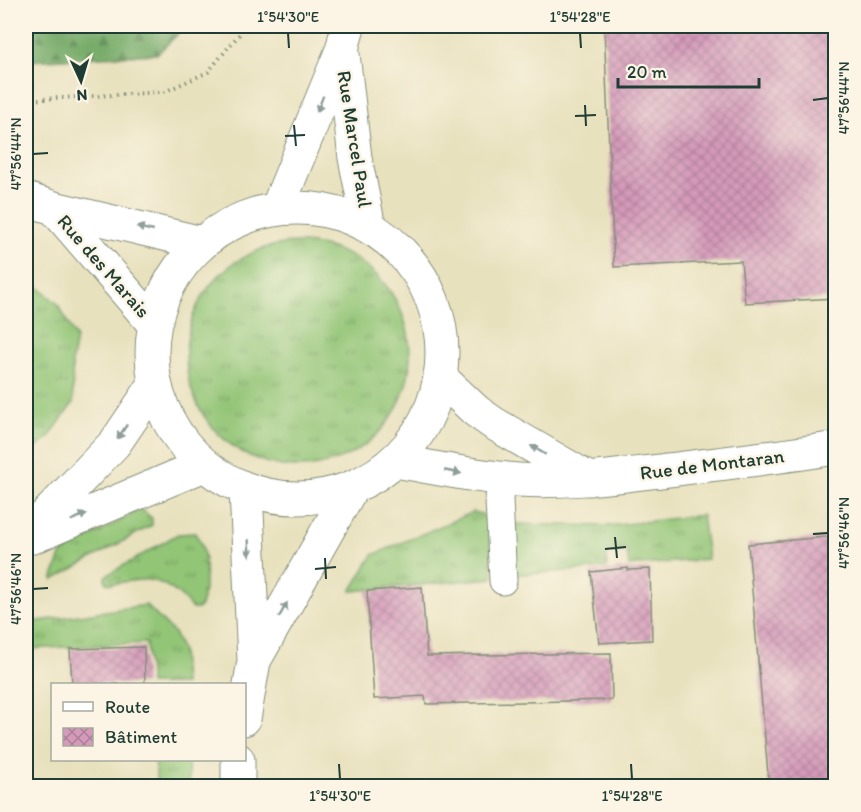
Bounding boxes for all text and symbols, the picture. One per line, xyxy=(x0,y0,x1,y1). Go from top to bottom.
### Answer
text: 1°54'30"E xyxy=(257,8,319,26)
text: 1°54'28"E xyxy=(550,8,610,26)
north arrow xyxy=(51,51,111,111)
scale bar xyxy=(618,51,759,89)
text: 20 m xyxy=(627,61,667,83)
text: 47°56'44"N xyxy=(835,61,853,135)
street label: Rue Marcel Paul xyxy=(332,69,378,210)
text: N xyxy=(76,86,88,105)
one-way arrow xyxy=(315,95,324,113)
text: 47°56'44"N xyxy=(7,117,25,191)
street label: Rue des Marais xyxy=(53,209,155,323)
one-way arrow xyxy=(136,224,155,234)
one-way arrow xyxy=(117,424,128,440)
street label: Rue de Montaran xyxy=(638,443,786,485)
one-way arrow xyxy=(530,445,547,455)
one-way arrow xyxy=(444,468,463,477)
text: 47°56'46"N xyxy=(835,497,853,569)
one-way arrow xyxy=(71,512,89,522)
one-way arrow xyxy=(245,539,254,558)
text: 47°56'46"N xyxy=(7,553,25,625)
one-way arrow xyxy=(278,601,288,618)
legend xyxy=(51,683,246,761)
text: Route xyxy=(105,696,150,718)
text: Bâtiment xyxy=(105,726,178,748)
text: 1°54'30"E xyxy=(309,787,371,805)
text: 1°54'28"E xyxy=(602,787,662,805)

